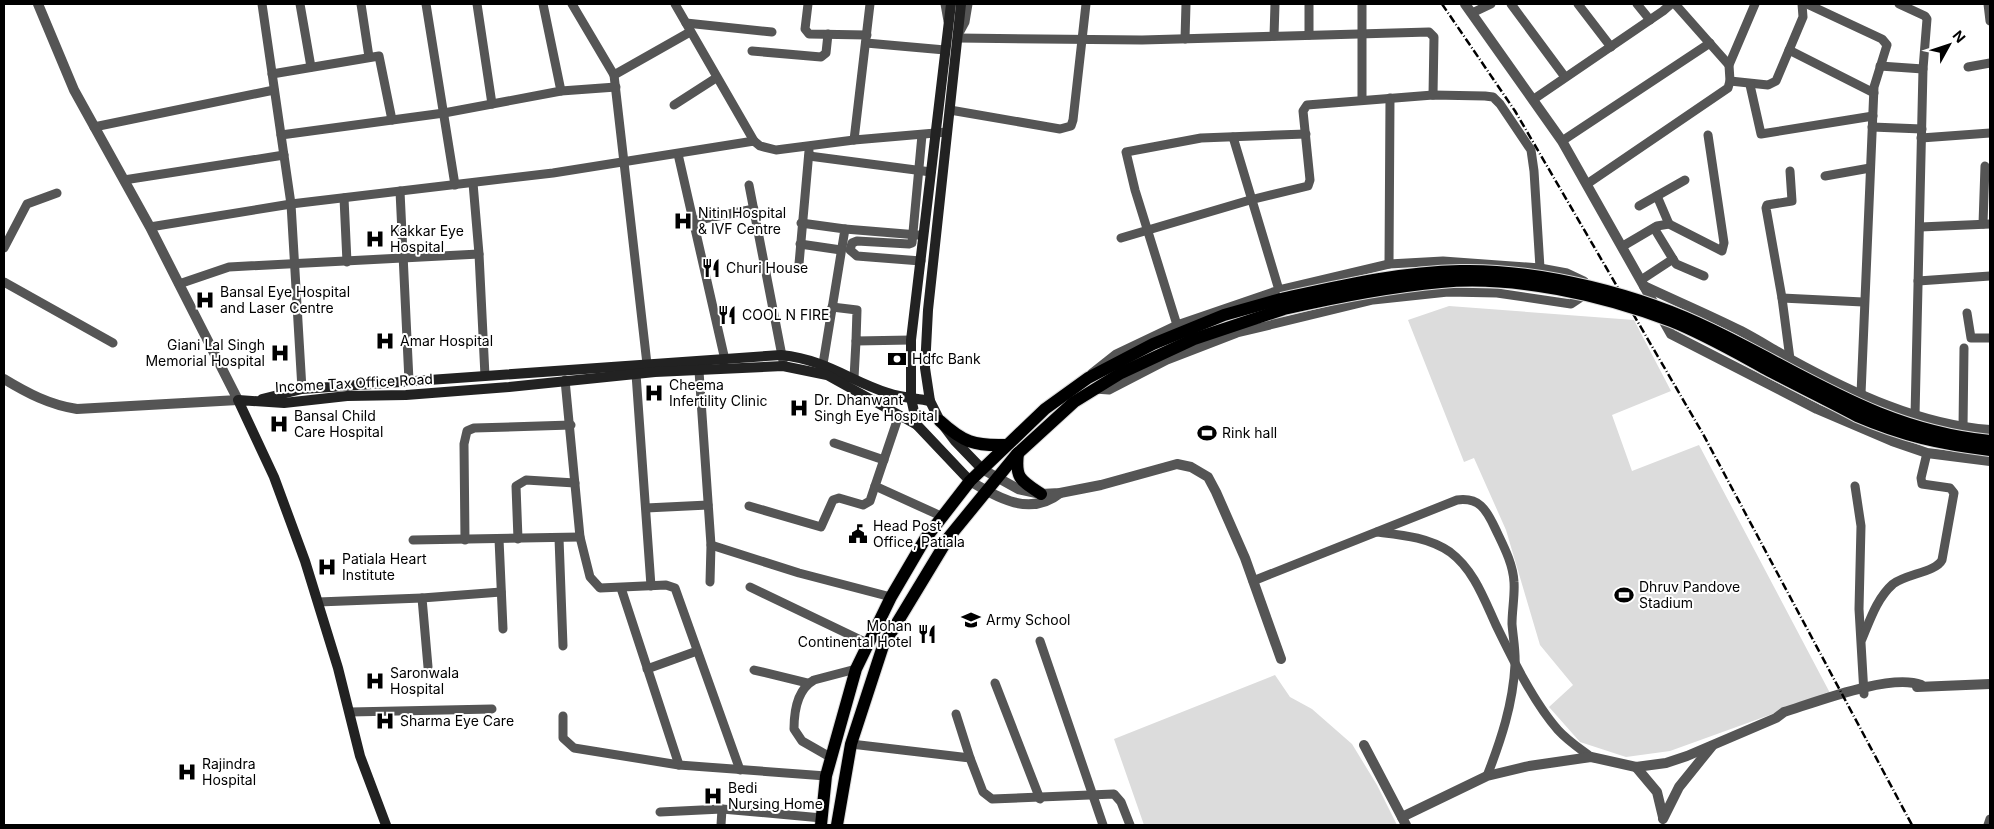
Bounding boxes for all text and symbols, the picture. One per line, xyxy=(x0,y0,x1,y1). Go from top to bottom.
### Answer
north arrow xyxy=(1924,20,1974,70)
text: N xyxy=(1949,27,1969,46)
place label: Nitin Hospital & IVF Centre xyxy=(698,204,786,237)
hospital icon: Nitin Hospital & IVF Centre xyxy=(672,210,694,232)
place label: Kakkar Eye Hospital xyxy=(390,222,464,255)
hospital icon: Kakkar Eye Hospital xyxy=(364,228,386,250)
restaurant icon: Churi House xyxy=(700,257,722,279)
place label: Churi House xyxy=(726,259,808,276)
place label: Bansal Eye Hospital and Laser Centre xyxy=(220,283,350,316)
hospital icon: Bansal Eye Hospital and Laser Centre xyxy=(194,289,216,311)
restaurant icon: COOL N FIRE xyxy=(716,304,738,326)
place label: COOL N FIRE xyxy=(742,306,829,323)
hospital icon: Amar Hospital xyxy=(374,330,396,352)
place label: Amar Hospital xyxy=(400,332,493,349)
place label: Giani Lal Singh Memorial Hospital xyxy=(145,336,265,369)
hospital icon: Giani Lal Singh Memorial Hospital xyxy=(269,342,291,364)
bank icon: Hdfc Bank xyxy=(886,348,908,370)
place label: Hdfc Bank xyxy=(912,350,981,367)
street label: Income Tax Office Road xyxy=(275,370,433,395)
place label: Cheema Infertility Clinic xyxy=(669,376,768,409)
hospital icon: Cheema Infertility Clinic xyxy=(643,382,665,404)
place label: Dr. Dhanwant Singh Eye Hospital xyxy=(814,391,938,424)
hospital icon: Dr. Dhanwant Singh Eye Hospital xyxy=(788,397,810,419)
place label: Bansal Child Care Hospital xyxy=(294,407,383,440)
hospital icon: Bansal Child Care Hospital xyxy=(268,413,290,435)
sports icon: Rink hall xyxy=(1196,422,1218,444)
place label: Rink hall xyxy=(1222,424,1277,441)
place label: Head Post Office, Patiala xyxy=(873,517,965,550)
public building icon: Head Post Office, Patiala xyxy=(847,523,869,545)
place label: Patiala Heart Institute xyxy=(342,550,427,583)
hospital icon: Patiala Heart Institute xyxy=(316,556,338,578)
place label: Dhruv Pandove Stadium xyxy=(1639,578,1740,611)
sports icon: Dhruv Pandove Stadium xyxy=(1613,584,1635,606)
school or university icon: Army School xyxy=(960,609,982,631)
place label: Army School xyxy=(986,611,1070,628)
place label: Mohan Continental Hotel xyxy=(798,617,912,650)
restaurant icon: Mohan Continental Hotel xyxy=(916,623,938,645)
place label: Saronwala Hospital xyxy=(390,664,459,697)
hospital icon: Saronwala Hospital xyxy=(364,670,386,692)
hospital icon: Sharma Eye Care xyxy=(374,710,396,732)
place label: Sharma Eye Care xyxy=(400,712,514,729)
place label: Rajindra Hospital xyxy=(202,755,256,788)
hospital icon: Rajindra Hospital xyxy=(176,761,198,783)
place label: Bedi Nursing Home xyxy=(728,779,823,812)
hospital icon: Bedi Nursing Home xyxy=(702,785,724,807)

